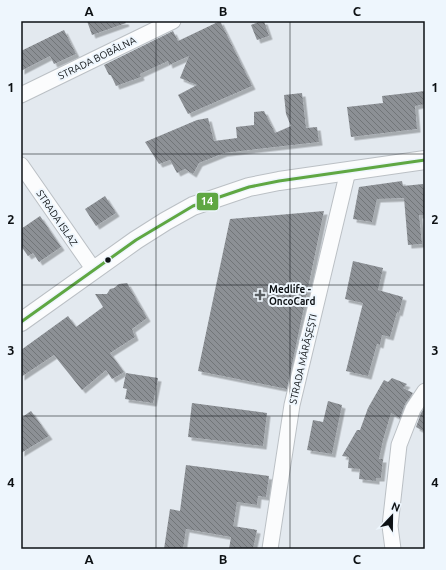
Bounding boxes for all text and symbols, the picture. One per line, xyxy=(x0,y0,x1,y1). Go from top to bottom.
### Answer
text: A xyxy=(84,4,94,18)
text: B xyxy=(219,4,228,18)
text: C xyxy=(353,4,362,18)
street label: STRADA BOBÂLNA xyxy=(56,33,138,82)
text: 1 xyxy=(7,80,15,94)
text: 1 xyxy=(431,80,439,94)
street label: STRADA ISLAZ xyxy=(34,188,80,248)
line badge: 14 xyxy=(196,192,219,211)
text: 14 xyxy=(201,195,213,207)
text: 2 xyxy=(7,212,15,226)
text: 2 xyxy=(431,212,439,226)
unlabelled marker xyxy=(103,255,113,265)
place label: Medlife - OncoCard xyxy=(269,284,315,307)
marker: Medlife - OncoCard xyxy=(254,289,266,301)
street label: STRADA MĂRĂȘEȘTI xyxy=(287,313,319,405)
text: 3 xyxy=(7,343,15,357)
text: 3 xyxy=(431,343,439,357)
text: 4 xyxy=(7,475,15,489)
text: 4 xyxy=(431,475,439,489)
north arrow xyxy=(372,496,412,536)
text: N xyxy=(390,500,402,514)
text: A xyxy=(84,552,94,566)
text: B xyxy=(219,552,228,566)
text: C xyxy=(353,552,362,566)

